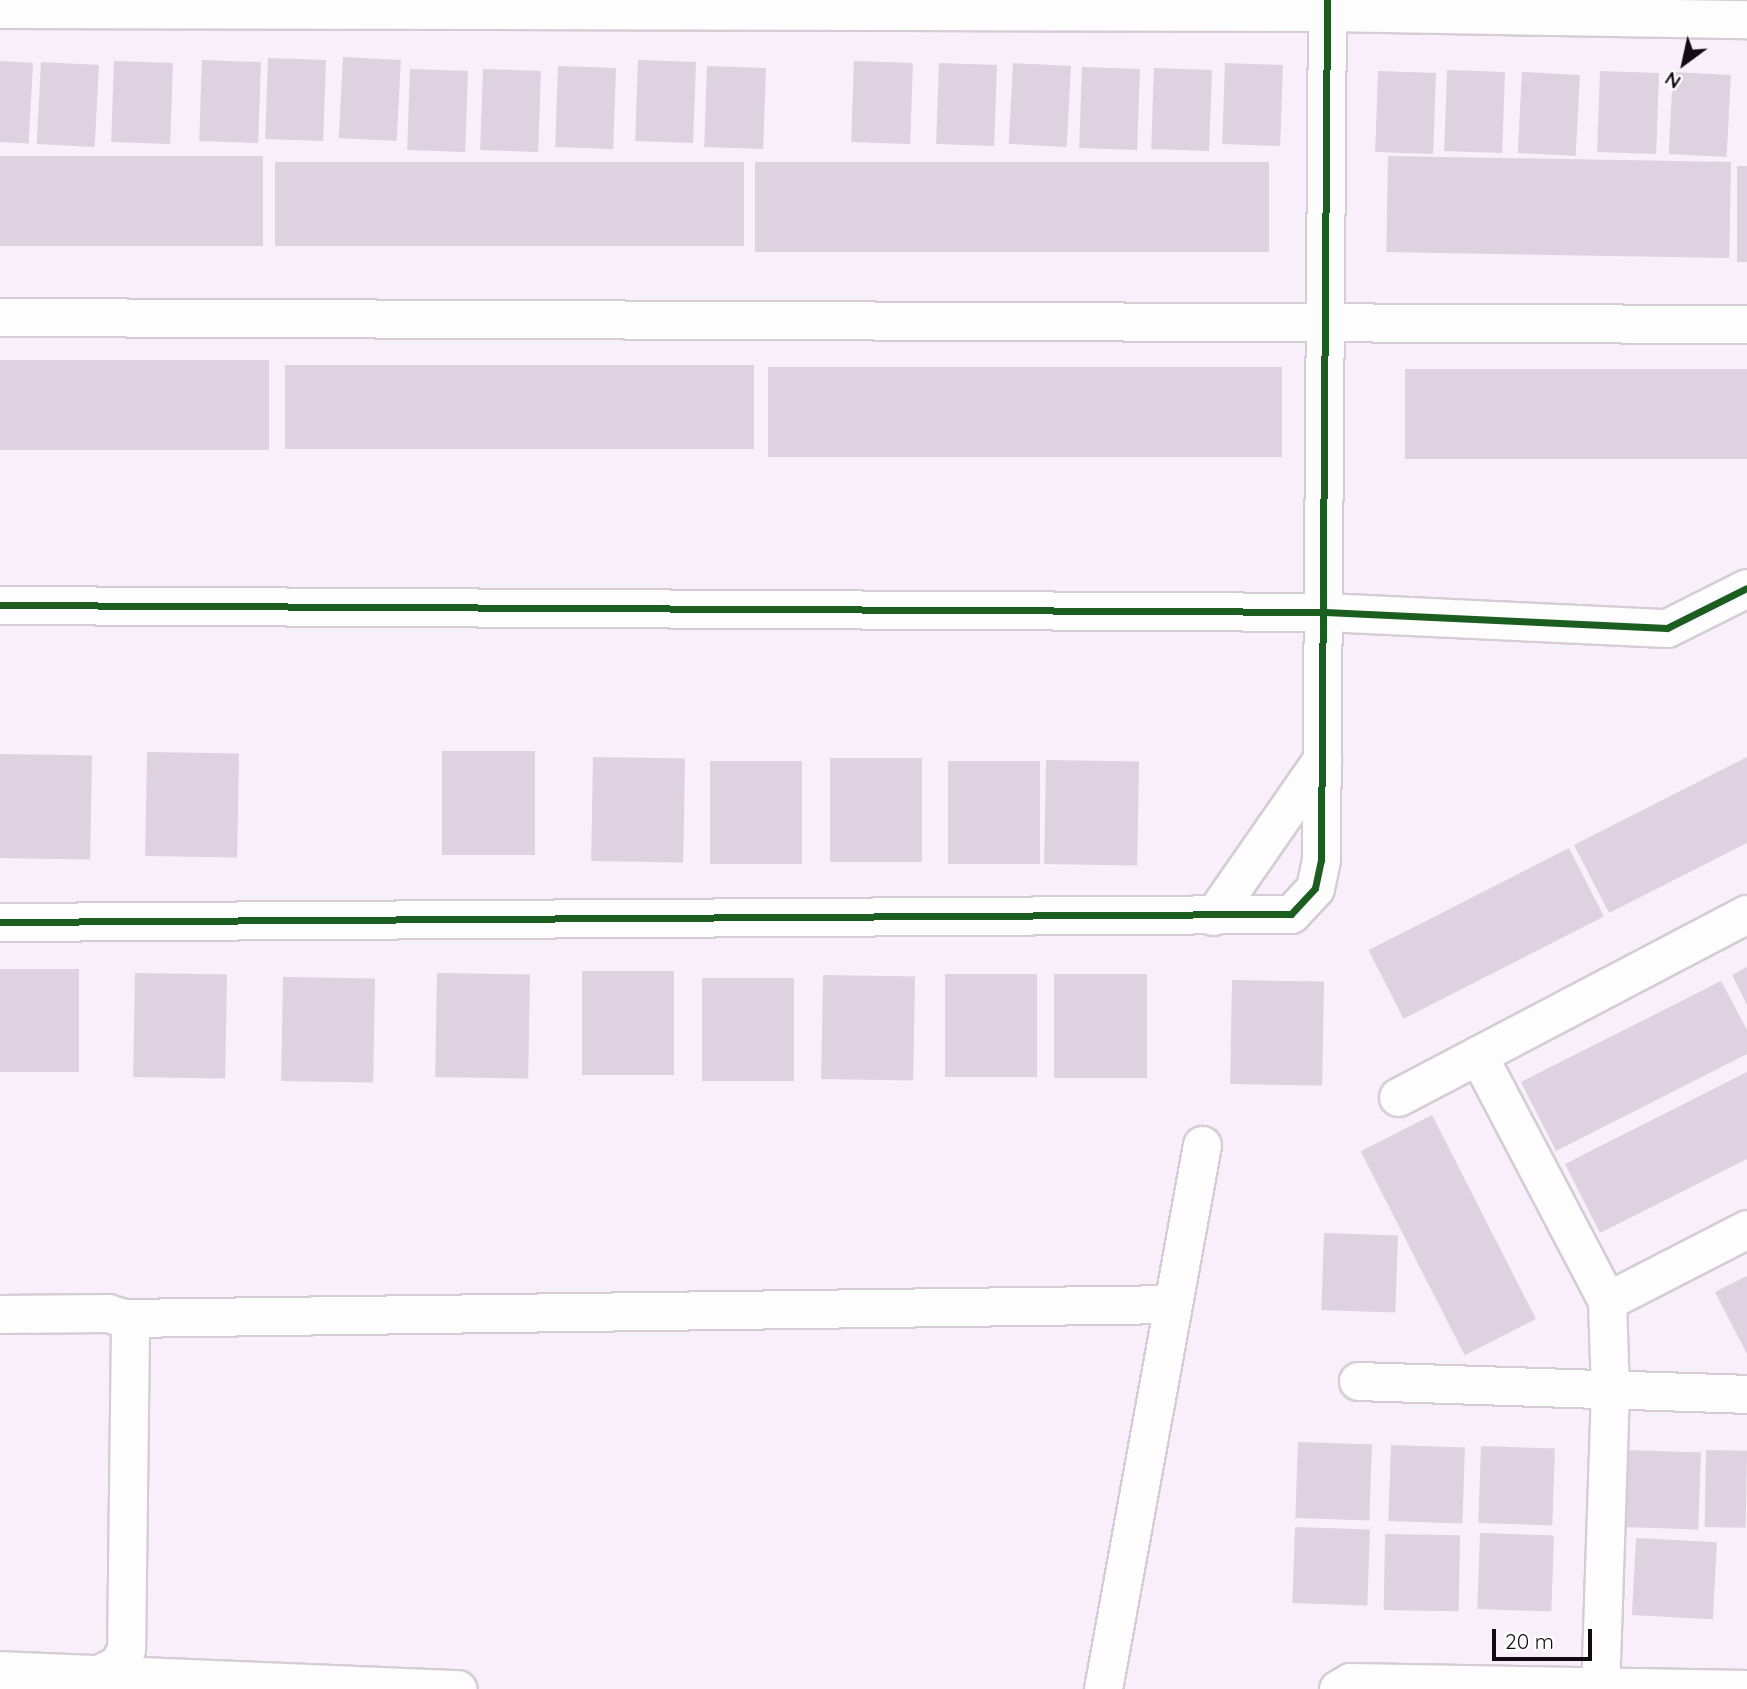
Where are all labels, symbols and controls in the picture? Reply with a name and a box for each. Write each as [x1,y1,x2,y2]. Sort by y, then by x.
north arrow [1649,28,1719,98]
text: N [1660,67,1685,94]
scale bar [1495,1616,1595,1660]
text: 20 m [1505,1628,1554,1654]

